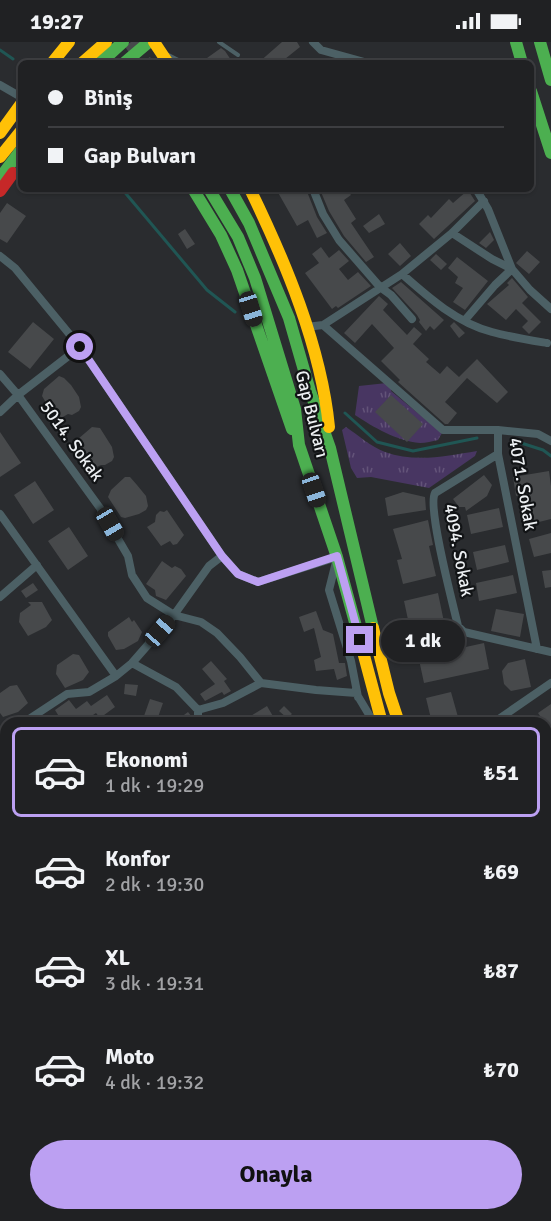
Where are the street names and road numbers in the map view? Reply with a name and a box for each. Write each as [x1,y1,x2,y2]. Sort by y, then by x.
street label: Gap Bulvarı [291,368,333,460]
street label: 5014. Sokak [35,396,109,486]
street label: 4071. Sokak [504,436,542,532]
street label: 4094. Sokak [439,502,479,598]

